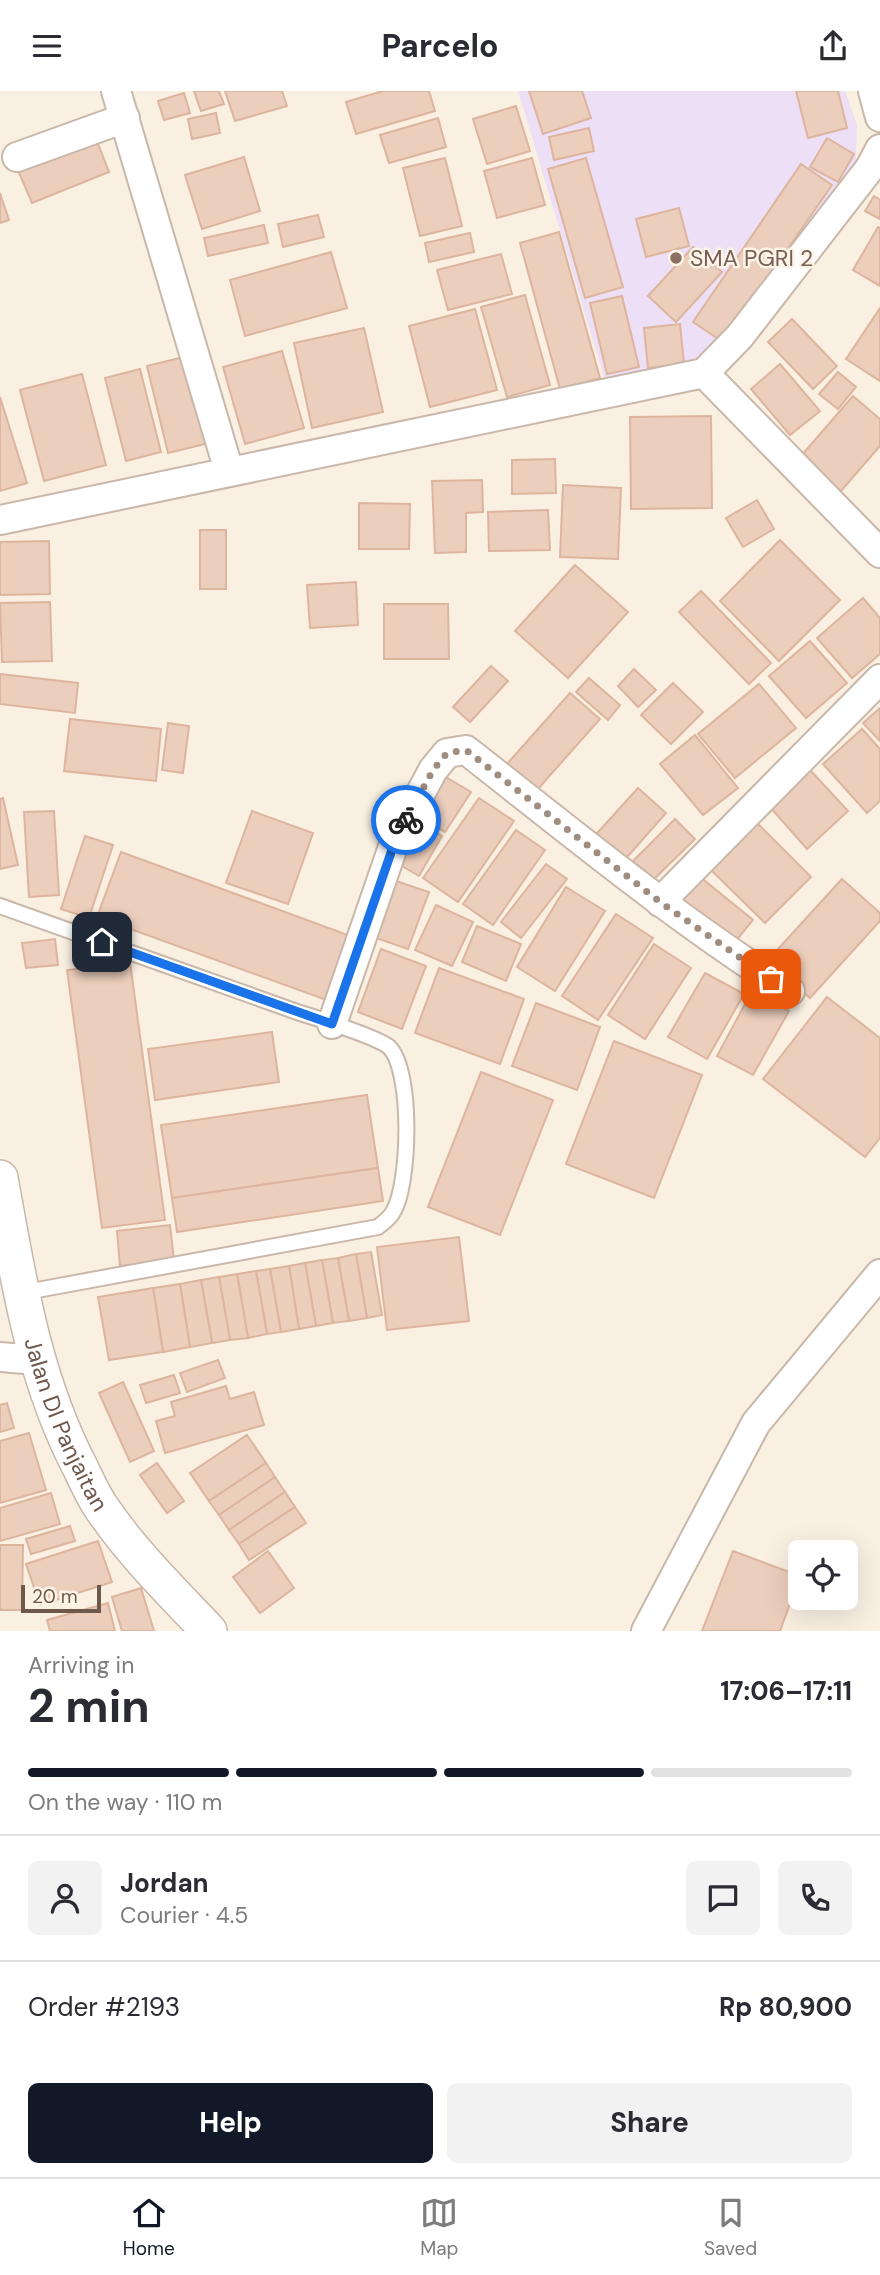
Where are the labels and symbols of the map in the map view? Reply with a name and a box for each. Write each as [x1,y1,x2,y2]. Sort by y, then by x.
place label: SMA PGRI 2 [690,243,813,273]
marker: SMA PGRI 2 [668,250,684,266]
courier [371,785,441,855]
pin [72,912,132,972]
pin [741,949,801,1009]
street label: Jalan DI Panjaitan [18,1334,115,1517]
scale bar [21,1582,102,1614]

